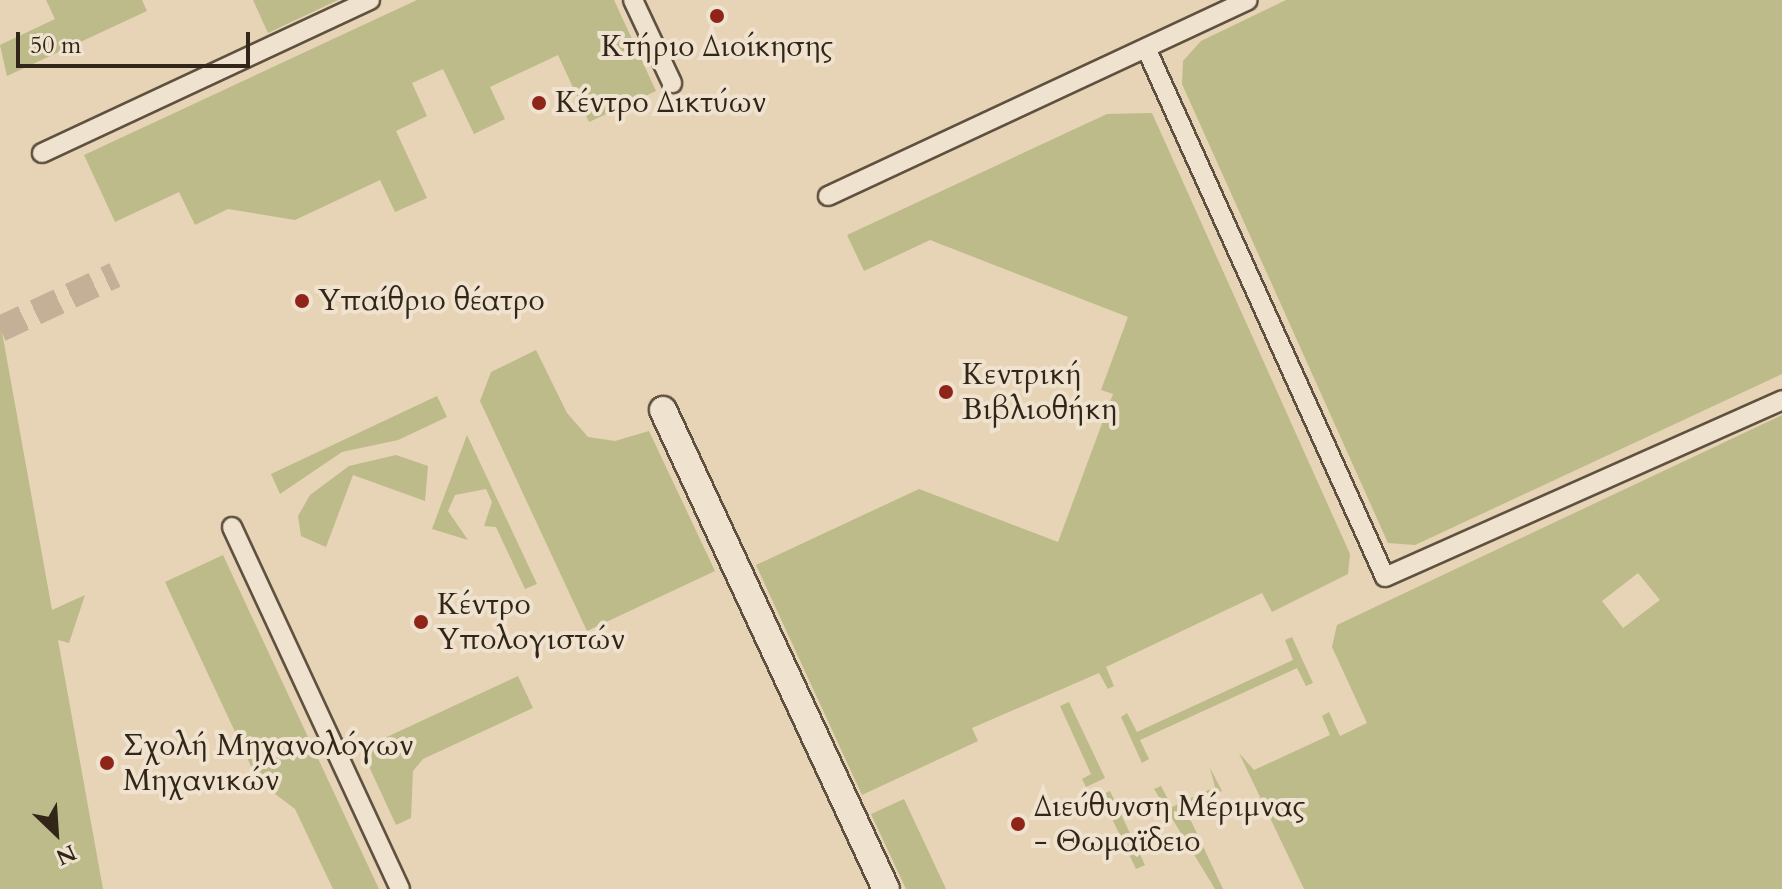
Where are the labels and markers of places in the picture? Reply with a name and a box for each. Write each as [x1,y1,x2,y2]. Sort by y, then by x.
marker: Κτήριο Διοίκησης [708,7,726,25]
place label: Κτήριο Διοίκησης [601,29,833,65]
place label: Κέντρο Δικτύων [555,85,766,121]
marker: Κέντρο Δικτύων [530,94,548,112]
place label: Υπαίθριο θέατρο [318,283,545,319]
marker: Υπαίθριο θέατρο [293,292,311,310]
place label: Κεντρική Βιβλιοθήκη [962,357,1117,428]
marker: Κεντρική Βιβλιοθήκη [937,383,955,401]
place label: Κέντρο Υπολογιστών [437,587,625,658]
marker: Κέντρο Υπολογιστών [412,613,430,631]
place label: Σχολή Μηχανολόγων Μηχανικών [123,728,414,798]
marker: Σχολή Μηχανολόγων Μηχανικών [98,754,116,772]
place label: Διεύθυνση Μέριμνας - Θωμαϊδειο [1034,789,1305,860]
marker: Διεύθυνση Μέριμνας - Θωμαϊδειο [1009,815,1027,833]

